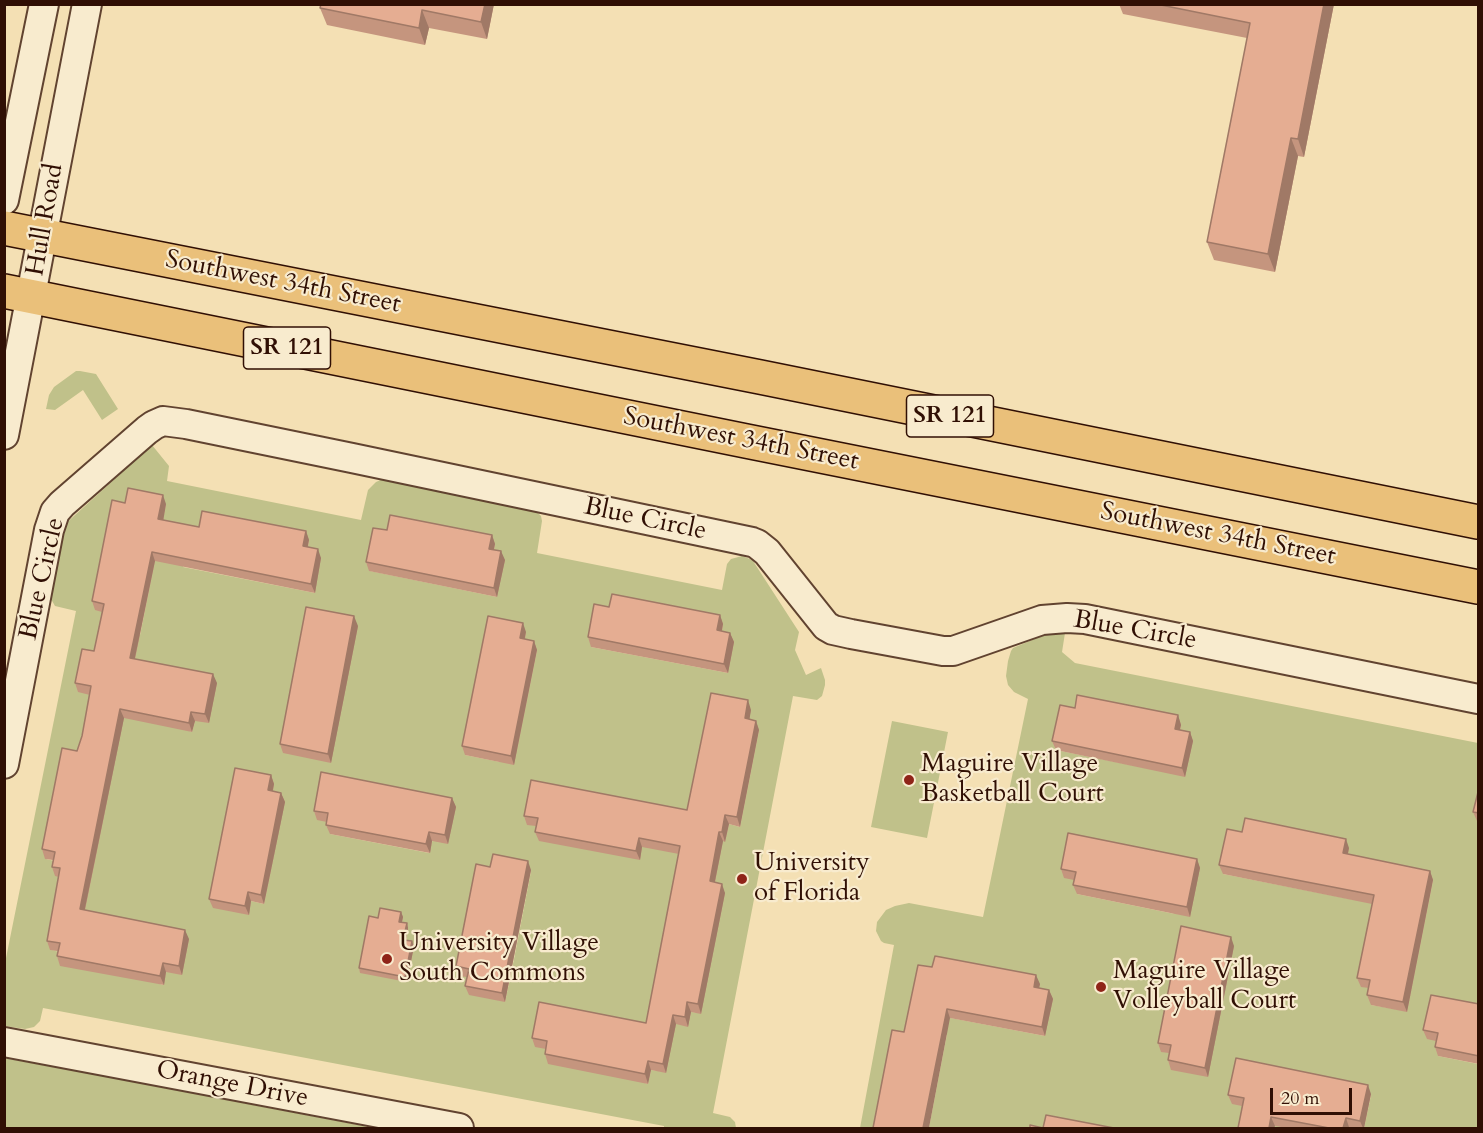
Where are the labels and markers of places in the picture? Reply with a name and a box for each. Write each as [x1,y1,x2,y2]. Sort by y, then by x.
place label: Maguire Village Basketball Court [921,749,1104,810]
marker: Maguire Village Basketball Court [902,773,916,787]
place label: University of Florida [754,848,870,910]
marker: University of Florida [735,872,749,886]
place label: University Village South Commons [399,928,599,990]
marker: University Village South Commons [380,952,394,966]
place label: Maguire Village Volleyball Court [1113,956,1296,1018]
marker: Maguire Village Volleyball Court [1094,980,1108,994]

